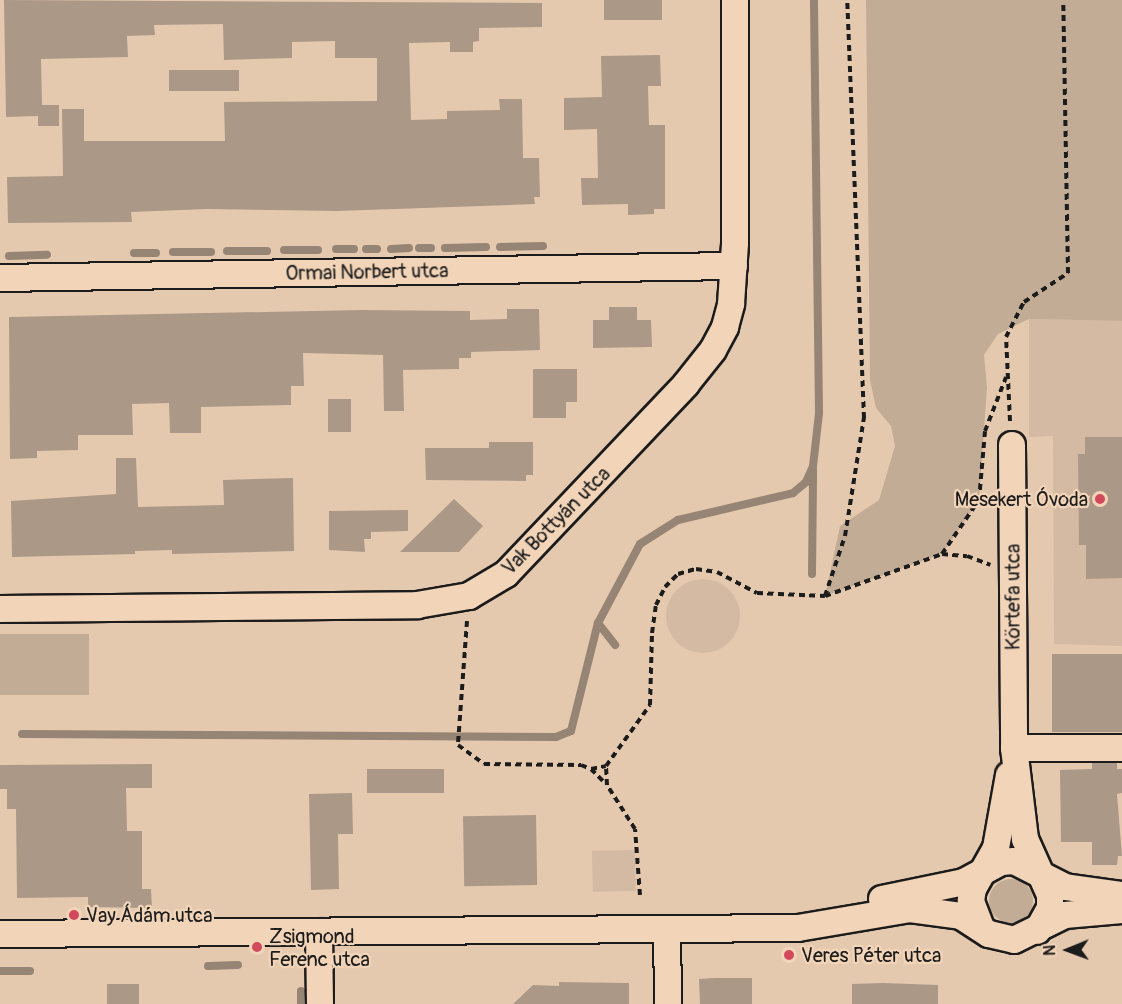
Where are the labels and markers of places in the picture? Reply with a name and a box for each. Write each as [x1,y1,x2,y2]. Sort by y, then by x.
place label: Mesekert Óvoda [955,487,1088,511]
marker: Mesekert Óvoda [1093,492,1107,506]
place label: Vay Ádám utca [86,903,212,927]
marker: Vay Ádám utca [67,908,81,922]
place label: Zsigmond Ferenc utca [269,924,370,971]
marker: Zsigmond Ferenc utca [250,940,264,954]
place label: Veres Péter utca [801,943,941,967]
marker: Veres Péter utca [782,948,796,962]

